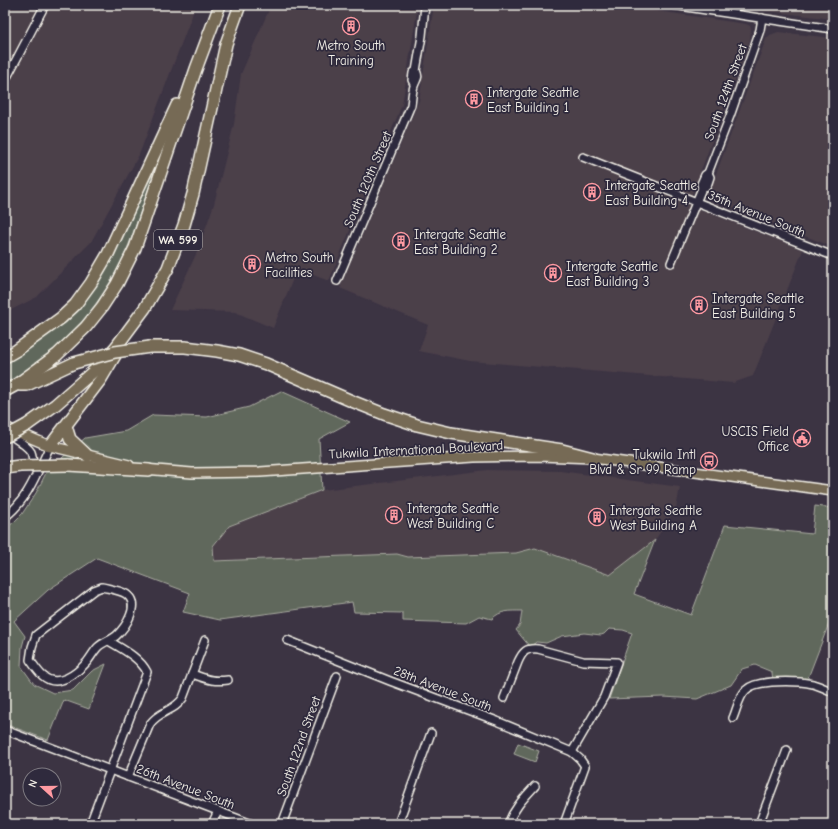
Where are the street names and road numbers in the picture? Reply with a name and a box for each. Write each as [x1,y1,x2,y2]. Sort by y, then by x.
street label: South 124th Street [701,41,750,142]
street label: South 120th Street [340,128,395,230]
street label: 35th Avenue South [706,187,808,240]
road number: WA 599 [154,230,202,250]
street label: Tukwila International Boulevard [328,437,504,462]
street label: 28th Avenue South [392,663,494,714]
street label: South 122nd Street [273,693,324,798]
street label: 26th Avenue South [134,761,237,812]

